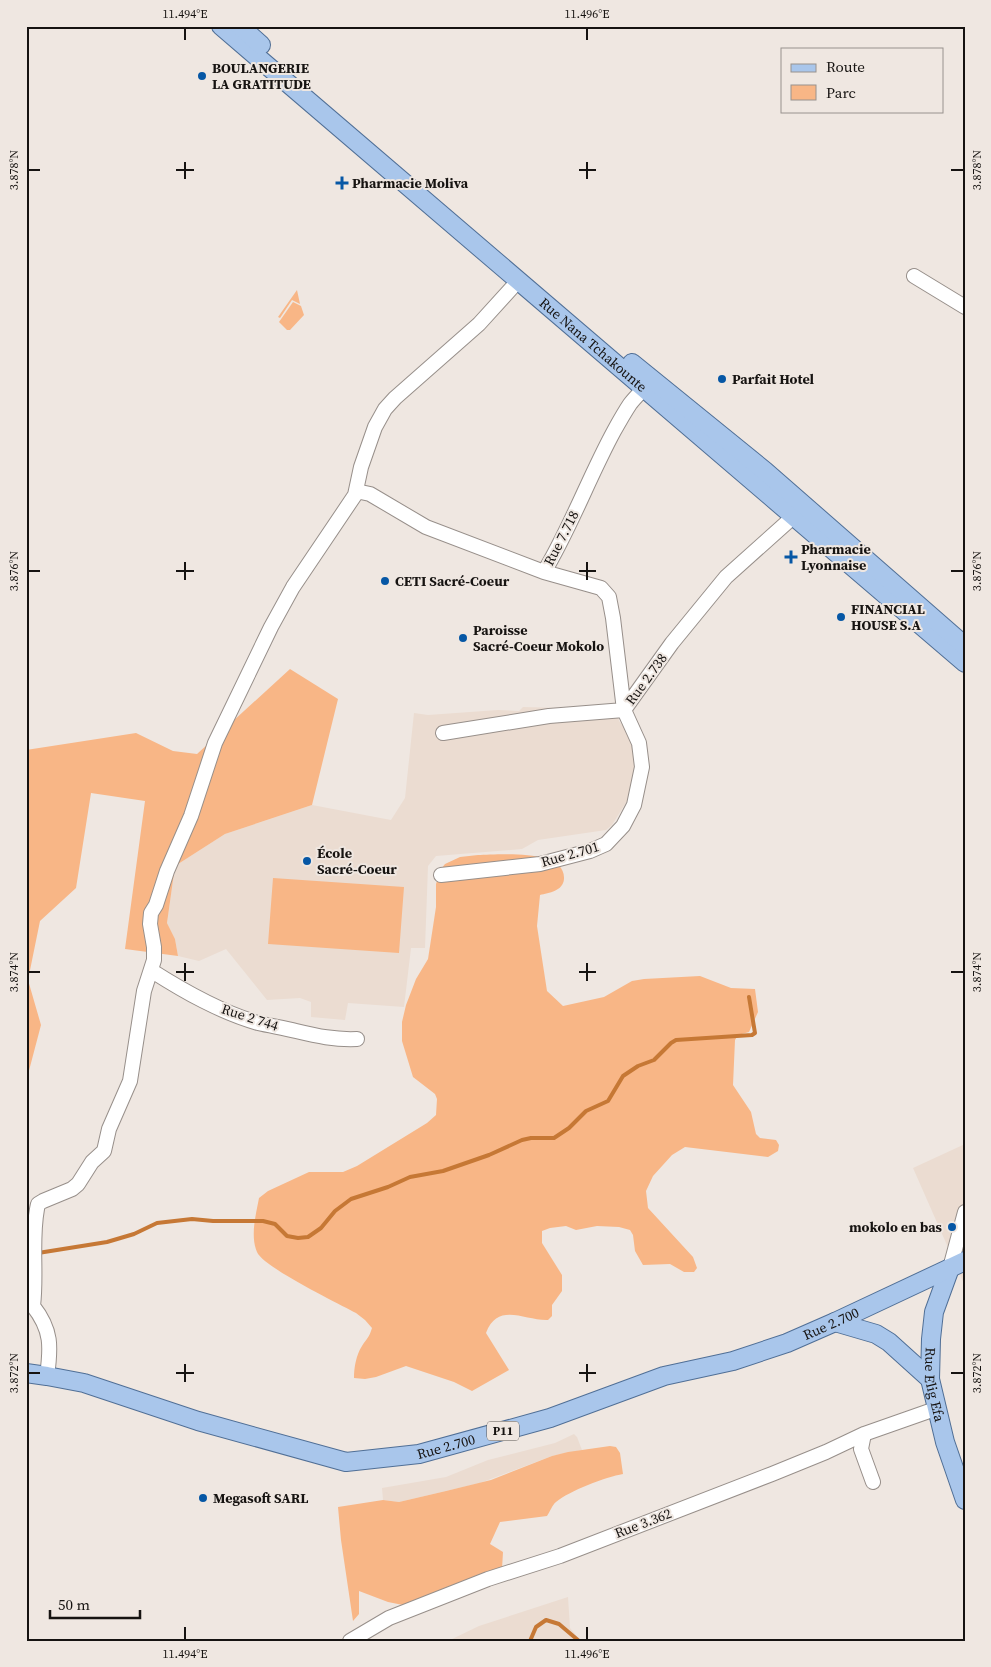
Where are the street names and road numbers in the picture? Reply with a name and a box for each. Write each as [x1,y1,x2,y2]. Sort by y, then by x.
street label: Rue Nana Tchakounte [535,293,651,397]
street label: Rue 7.718 [539,507,583,569]
street label: Rue 2.738 [620,649,672,709]
street label: Rue 2.701 [539,836,601,872]
street label: Rue 2 744 [219,998,281,1036]
street label: Rue 2.700 [800,1302,862,1345]
street label: Rue Elig Efa [920,1347,950,1425]
road number: P11 [487,1422,519,1440]
street label: Rue 2.700 [415,1429,477,1464]
street label: Rue 3.362 [612,1503,674,1543]

